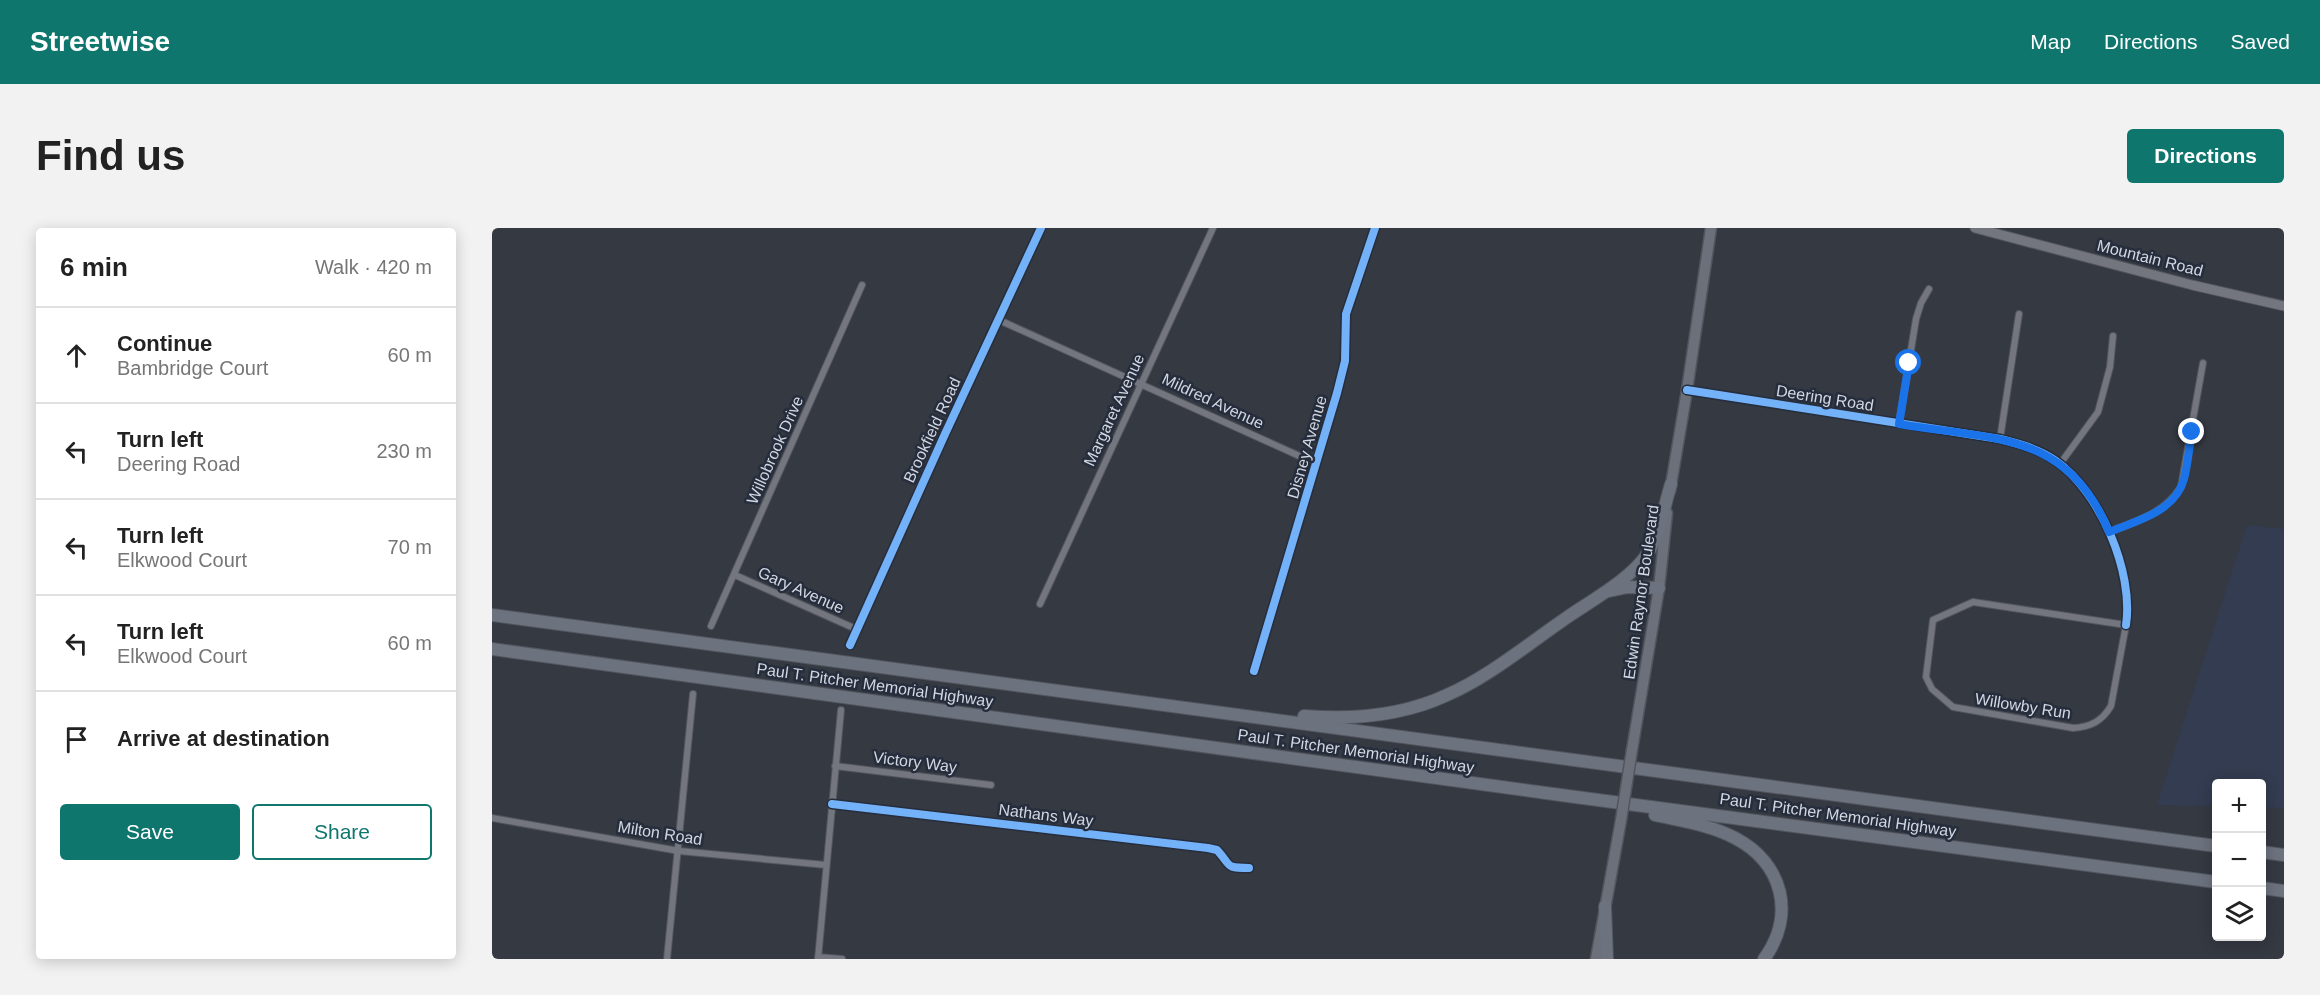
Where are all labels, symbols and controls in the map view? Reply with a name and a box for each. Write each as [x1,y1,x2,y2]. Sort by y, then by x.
text: Streetwise [30,26,170,57]
text: Map [2030,30,2071,53]
text: Directions [2104,30,2197,53]
text: Saved [2230,30,2290,53]
button: Directions [2127,129,2284,183]
text: Find us [36,132,185,179]
street label: Mountain Road [2095,237,2205,279]
text: 6 min [60,252,128,282]
text: Walk · 420 m [315,256,432,278]
text: Continue [117,331,212,356]
icon: ahead [60,339,93,372]
text: 60 m [388,344,432,366]
route start [1895,349,1921,375]
street label: Margaret Avenue [1081,351,1147,469]
text: Bambridge Court [117,357,268,379]
street label: Mildred Avenue [1160,370,1267,432]
street label: Brookfield Road [900,375,964,485]
street label: Deering Road [1775,382,1875,414]
street label: Willobrook Drive [744,393,806,507]
street label: Disney Avenue [1284,393,1330,501]
route end [2178,418,2204,444]
text: Turn left [117,427,203,452]
icon: left [60,435,93,468]
text: 230 m [376,440,432,462]
text: Deering Road [117,453,240,475]
street label: Edwin Raynor Boulevard [1620,504,1662,680]
text: Turn left [117,523,203,548]
icon: left [60,531,93,564]
text: 70 m [388,536,432,558]
text: Elkwood Court [117,549,247,571]
street label: Gary Avenue [755,563,847,617]
text: Turn left [117,619,203,644]
icon: left [60,627,93,660]
text: 60 m [388,632,432,654]
text: Elkwood Court [117,645,247,667]
street label: Paul T. Pitcher Memorial Highway [756,660,994,710]
street label: Willowby Run [1974,690,2072,722]
icon: arrive [60,723,93,756]
text: Arrive at destination [117,726,330,751]
street label: Paul T. Pitcher Memorial Highway [1237,726,1475,776]
street label: Victory Way [872,748,958,776]
map controls [2212,779,2266,941]
button: + [2212,779,2266,833]
street label: Paul T. Pitcher Memorial Highway [1719,790,1957,840]
street label: Nathans Way [998,801,1094,829]
button: Save [60,804,240,860]
button: Share [252,804,432,860]
street label: Milton Road [617,818,703,848]
button: − [2212,833,2266,887]
button: layers [2212,887,2266,941]

